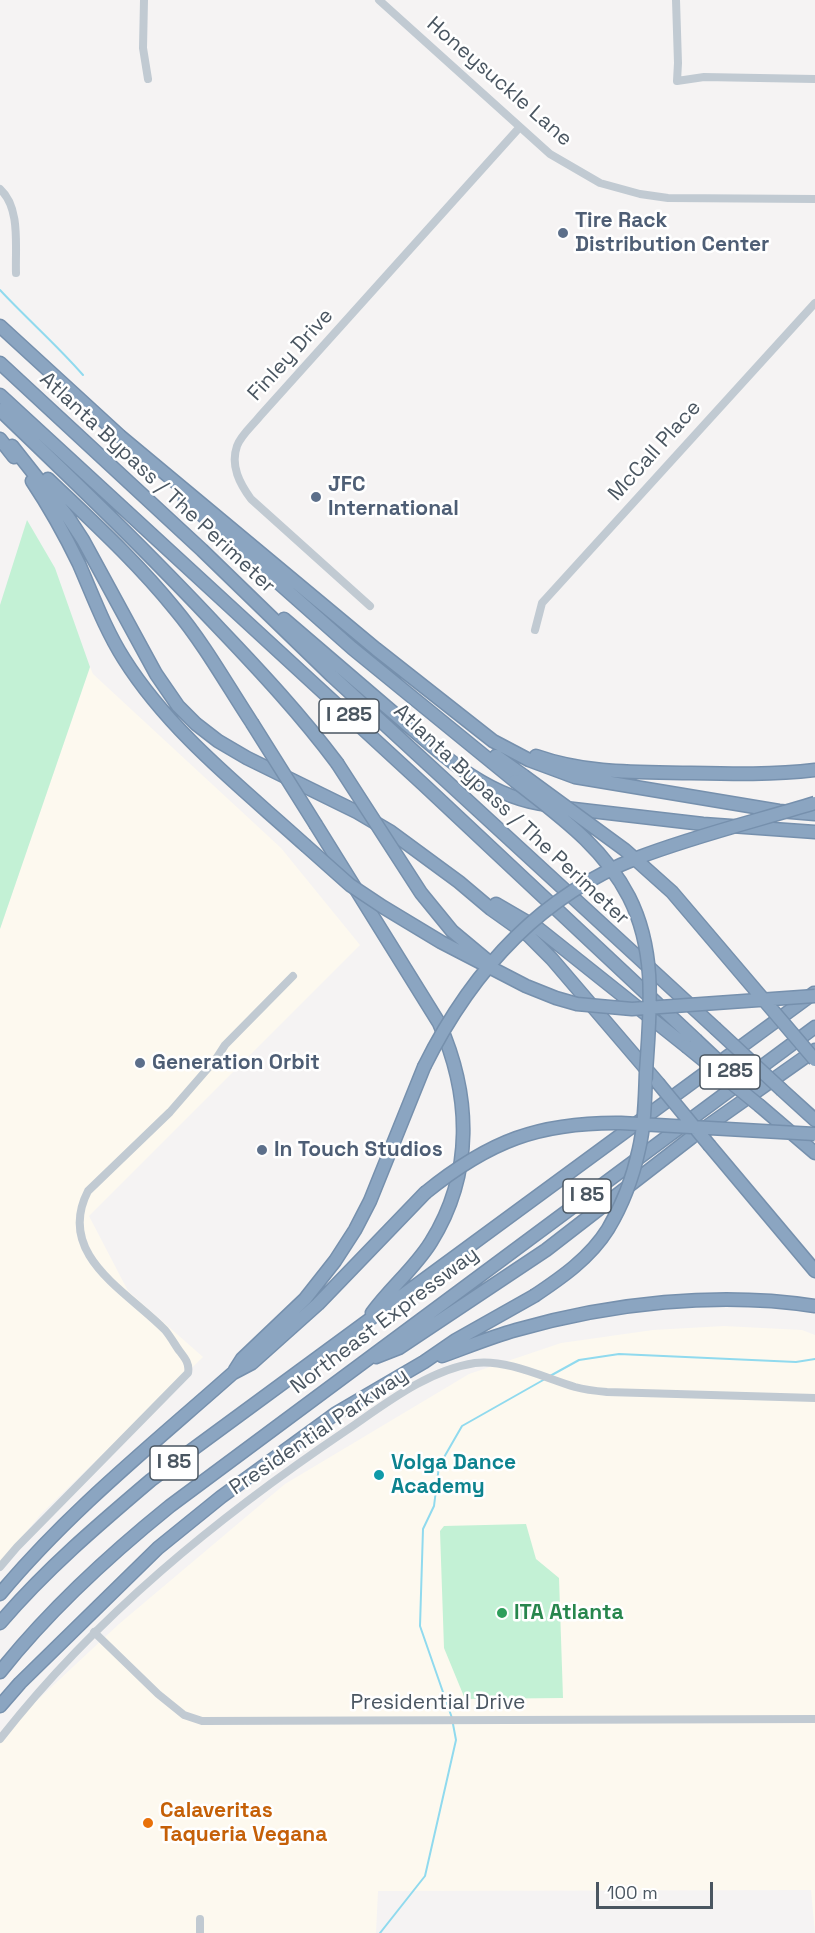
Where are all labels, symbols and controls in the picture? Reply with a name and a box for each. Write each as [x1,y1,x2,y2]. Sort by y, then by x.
street label: Honeysuckle Lane [421,12,577,152]
place label: Tire Rack Distribution Center [575,208,769,258]
marker: Tire Rack Distribution Center [556,226,570,240]
street label: Finley Drive [243,304,339,406]
street label: Atlanta Bypass / The Perimeter [34,367,280,599]
street label: McCall Place [603,396,707,506]
place label: JFC International [328,472,459,522]
marker: JFC International [309,490,323,504]
road number: I 285 [319,699,379,733]
street label: Atlanta Bypass / The Perimeter [388,699,634,931]
place label: Generation Orbit [152,1050,320,1076]
road number: I 285 [700,1055,760,1089]
marker: Generation Orbit [133,1056,147,1070]
place label: In Touch Studios [274,1137,443,1163]
marker: In Touch Studios [255,1143,269,1157]
road number: I 85 [563,1179,611,1213]
street label: Northeast Expressway [286,1242,484,1400]
street label: Presidential Parkway [225,1363,413,1501]
road number: I 85 [150,1446,198,1480]
place label: Volga Dance Academy [391,1450,516,1500]
marker: Volga Dance Academy [372,1468,386,1482]
place label: ITA Atlanta [514,1600,624,1626]
marker: ITA Atlanta [495,1606,509,1620]
street label: Presidential Drive [350,1690,526,1716]
place label: Calaveritas Taqueria Vegana [160,1798,327,1848]
marker: Calaveritas Taqueria Vegana [141,1816,155,1830]
scale bar [599,1870,716,1908]
text: 100 m [607,1881,658,1904]

